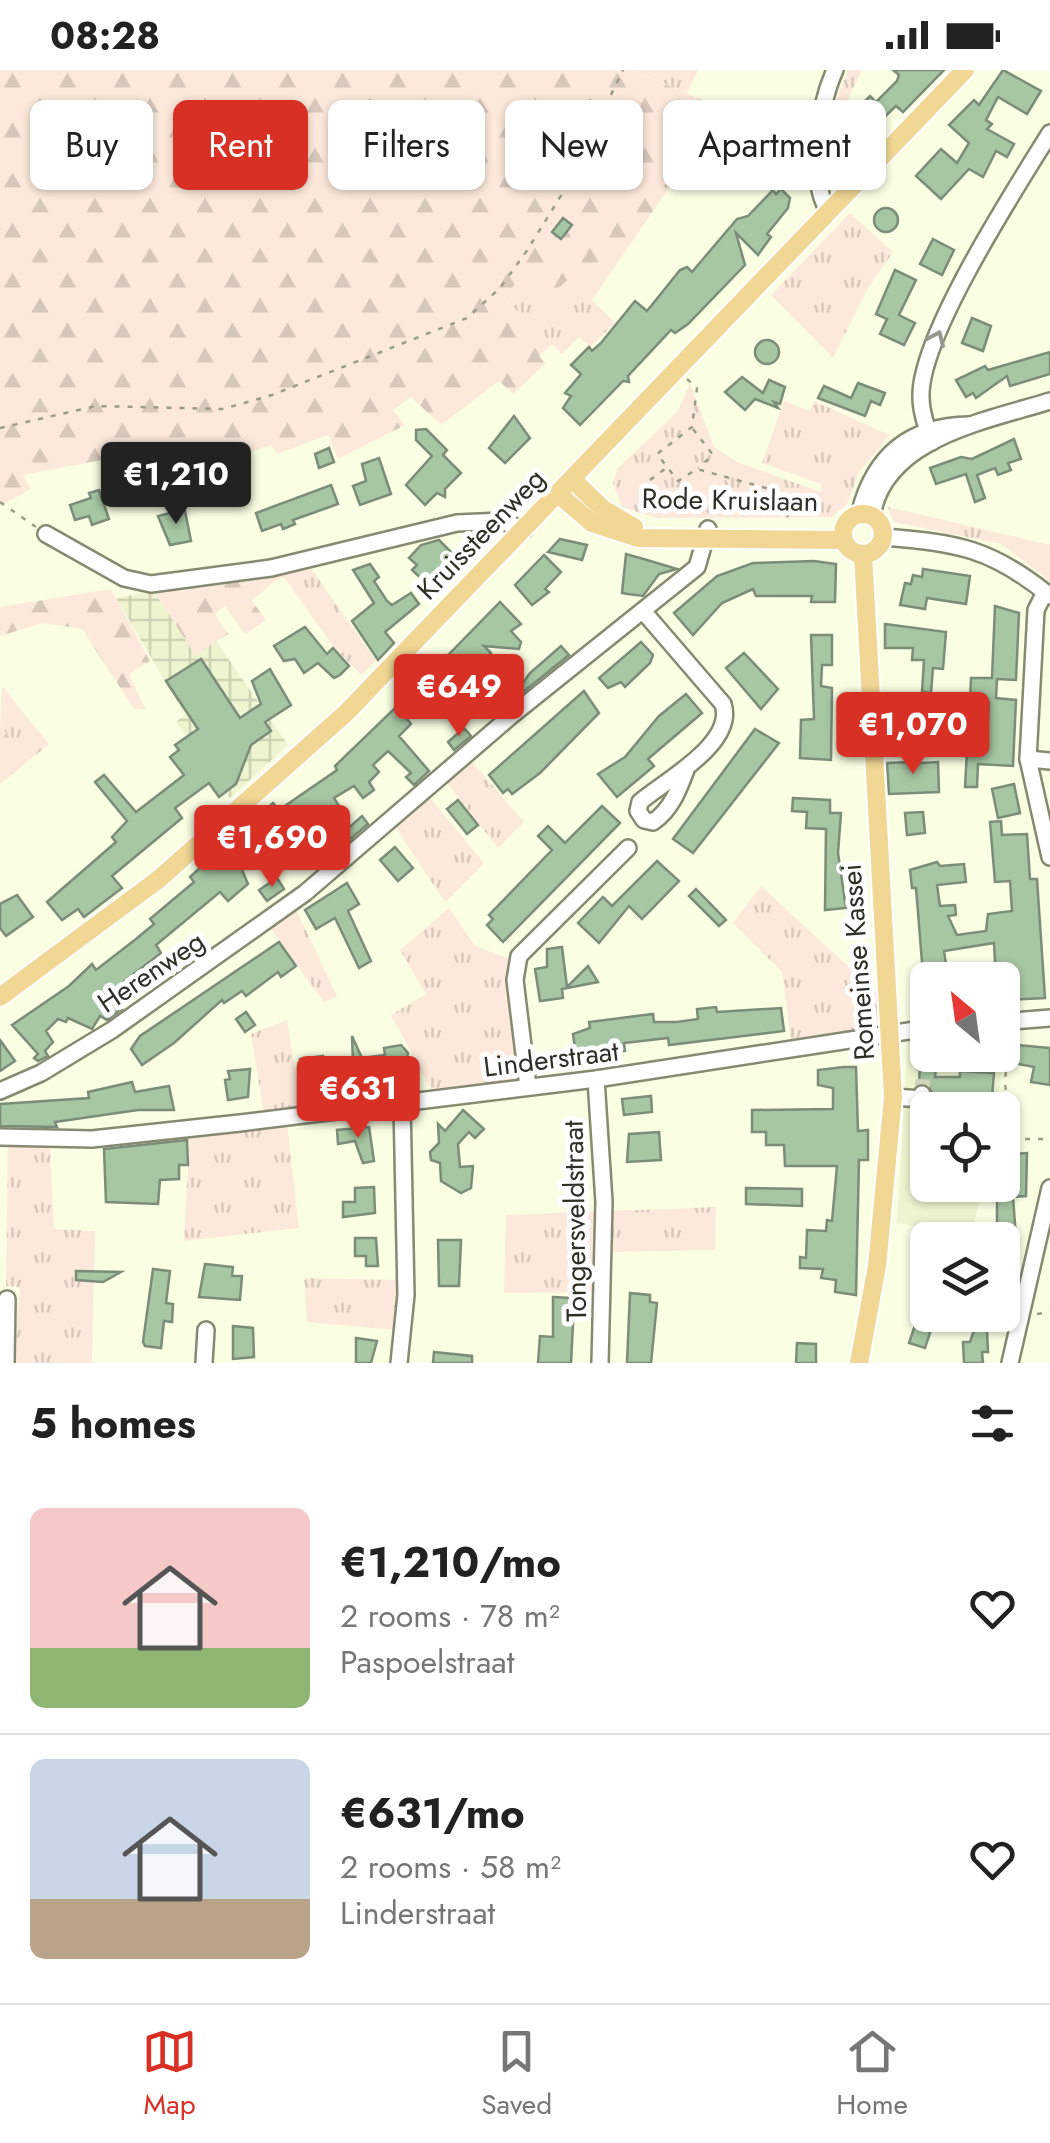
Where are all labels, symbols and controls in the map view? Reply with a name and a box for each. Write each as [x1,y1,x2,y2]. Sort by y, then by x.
text: 08:28 [50,8,160,63]
chip: Buy [30,100,153,190]
chip: Rent [173,100,308,190]
chip: Filters [328,100,485,190]
chip: New [505,100,643,190]
chip: Apartment [663,100,886,190]
one-way arrow [925,331,945,349]
pin: €1,210 [95,442,257,527]
text: €1,210 [123,451,229,497]
street label: Kruissteenweg [408,459,554,609]
street label: Rode Kruislaan [641,478,819,522]
pin: €649 [400,654,518,739]
text: €649 [416,663,502,709]
pin: €1,070 [832,692,994,777]
text: €1,070 [858,701,968,747]
pin: €1,690 [191,805,353,890]
text: €1,690 [216,814,328,860]
street label: Romeinse Kassei [831,862,885,1062]
street label: Herenweg [89,921,213,1023]
north arrow [910,962,1020,1072]
map controls [910,962,1020,1332]
street label: Linderstraat [481,1030,621,1088]
pin: €631 [299,1056,417,1141]
text: €631 [319,1065,397,1111]
button: locate [910,1092,1020,1202]
street label: Tongersveldstraat [553,1120,597,1322]
button: layers [910,1222,1020,1332]
text: 5 homes [30,1393,196,1454]
icon: filters [965,1396,1020,1451]
text: €1,210/mo [340,1532,561,1593]
icon: home [110,1548,230,1668]
icon: heart [965,1581,1020,1636]
text: 2 rooms · 78 m² [340,1593,560,1639]
text: Paspoelstraat [340,1639,514,1685]
text: €631/mo [340,1783,525,1844]
icon: home [110,1799,230,1919]
icon: heart [965,1832,1020,1887]
text: 2 rooms · 58 m² [340,1844,561,1890]
text: Linderstraat [340,1890,495,1936]
tab: Map [142,2024,197,2125]
tab: Saved [481,2024,552,2125]
tab: Home [836,2024,908,2125]

